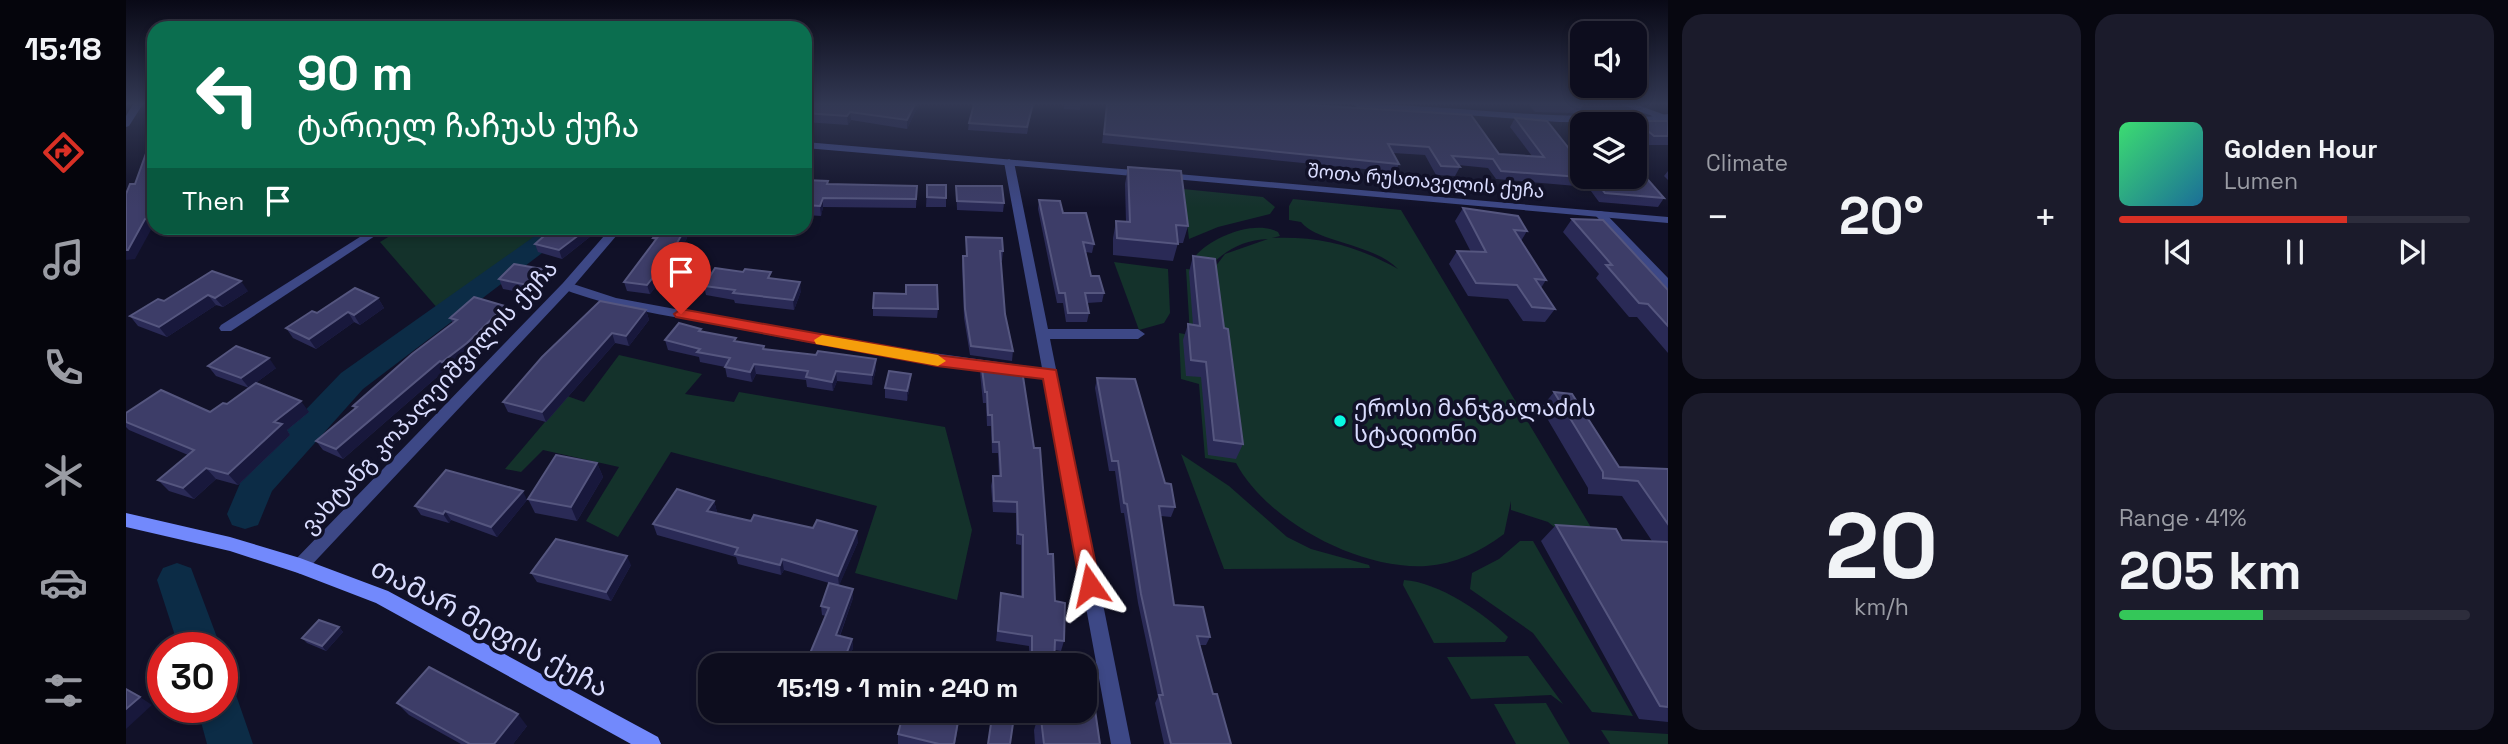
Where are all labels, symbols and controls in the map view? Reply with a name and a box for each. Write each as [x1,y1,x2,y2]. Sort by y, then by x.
map controls [1570,21,1647,189]
button: sound [1570,21,1647,98]
text: 15:18 [25,29,101,69]
text: 90 m [297,42,413,104]
icon: left [182,49,273,140]
text: ტარიელ ჩაჩუას ქუჩა [297,106,639,146]
button: layers [1570,112,1647,189]
icon: directions [39,128,88,177]
text: Golden Hour [2224,132,2378,166]
text: Climate [1706,148,1788,178]
street label: შოთა რუსთაველის ქუჩა [1306,158,1546,204]
text: Lumen [2224,166,2298,196]
icon: arrive [259,182,297,220]
text: 20° [1839,183,1924,249]
text: Then [182,184,245,218]
text: − [1706,193,1730,241]
text: + [2033,193,2057,241]
icon: previous [2159,233,2197,271]
icon: pause [2276,233,2314,271]
icon: next [2393,233,2431,271]
icon: music [39,235,88,284]
pin [651,242,711,314]
icon: arrive [662,253,700,291]
street label: ვახტანგ კოპალეიშვილის ქუჩა [294,254,564,540]
icon: phone [39,343,88,392]
place label: ეროსი მანჯგალაძის სტადიონი [1354,393,1596,449]
marker: ეროსი მანჯგალაძის სტადიონი [1332,413,1348,429]
icon: climate [39,451,88,500]
text: 20 [1825,488,1938,605]
text: Range · 41% [2119,503,2247,533]
text: 205 km [2119,538,2302,604]
position arrow [1053,548,1127,622]
street label: თამარ მეფის ქუჩა [365,549,615,705]
icon: car [39,558,88,607]
text: km/h [1854,592,1909,622]
speed limit sign: 30 [147,632,238,723]
icon: filters [39,666,88,715]
text: 15:19 · 1 min · 240 m [777,671,1018,705]

